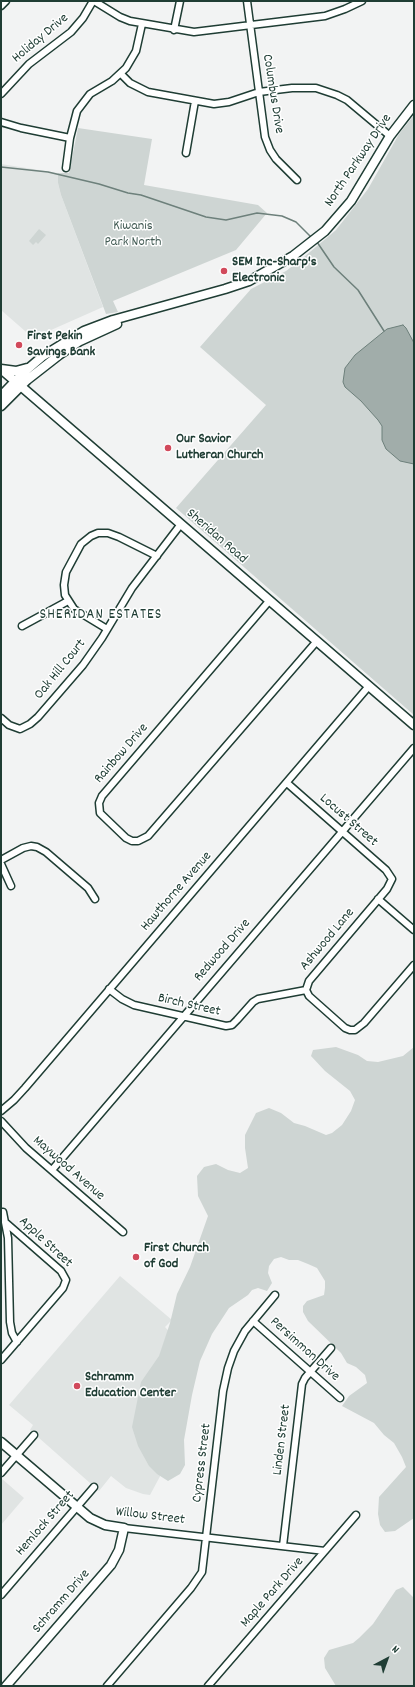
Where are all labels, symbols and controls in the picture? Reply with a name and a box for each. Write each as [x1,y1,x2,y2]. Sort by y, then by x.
street label: Holiday Drive [9,11,73,67]
street label: Columbus Drive [257,53,287,135]
street label: North Parkway Drive [322,111,396,211]
park label: Kiwanis Park North [105,219,161,252]
place label: SEM Inc-Sharp's Electronic [232,255,317,288]
marker: SEM Inc-Sharp's Electronic [219,266,229,276]
place label: First Pekin Savings Bank [27,329,95,362]
marker: First Pekin Savings Bank [14,340,24,350]
place label: Our Savior Lutheran Church [176,432,264,464]
marker: Our Savior Lutheran Church [163,443,173,453]
street label: Sheridan Road [182,506,250,568]
district label: SHERIDAN ESTATES [40,607,162,625]
street label: Oak Hill Court [32,636,90,704]
street label: Rainbow Drive [91,721,153,787]
street label: Locust Street [315,791,381,851]
street label: Hawthorne Avenue [138,849,216,935]
street label: Ashwood Lane [297,905,359,975]
street label: Redwood Drive [191,916,255,986]
street label: Birch Street [156,991,222,1021]
street label: Maywood Avenue [29,1133,107,1205]
street label: Apple Street [15,1214,75,1272]
place label: First Church of God [144,1241,209,1274]
marker: First Church of God [131,1252,141,1262]
street label: Persimmon Drive [266,1314,342,1386]
place label: Schramm Education Center [85,1370,176,1402]
marker: Schramm Education Center [72,1381,82,1391]
street label: Linden Street [270,1404,296,1476]
street label: Cypress Street [190,1423,216,1503]
street label: Hemlock Street [13,1488,79,1560]
street label: Willow Street [114,1504,186,1530]
street label: Maple Park Drive [238,1554,308,1632]
street label: Schramm Drive [30,1567,94,1637]
north arrow [367,1639,407,1679]
text: N [388,1642,402,1658]

